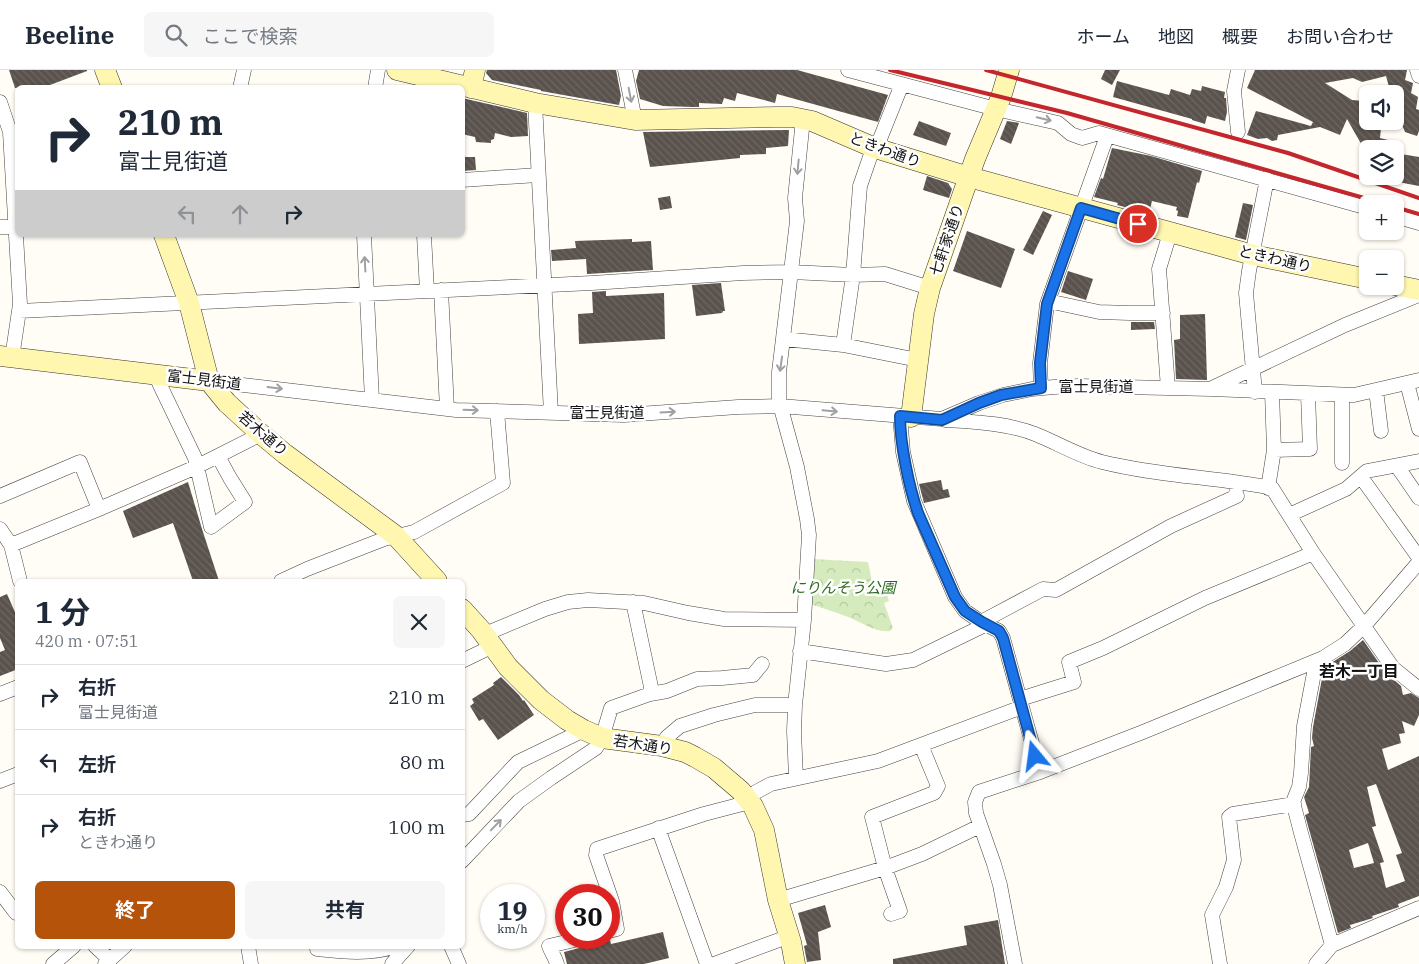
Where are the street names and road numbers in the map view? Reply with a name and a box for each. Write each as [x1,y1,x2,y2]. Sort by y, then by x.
street label: ときわ通り [847,128,924,171]
street label: 七軒家通り [925,201,968,278]
street label: ときわ通り [1236,241,1314,276]
street label: 富士見街道 [166,366,242,394]
street label: 富士見街道 [1058,377,1134,396]
street label: 富士見街道 [569,403,645,422]
street label: 若木通り [234,407,292,460]
street label: 若木通り [612,730,674,759]

